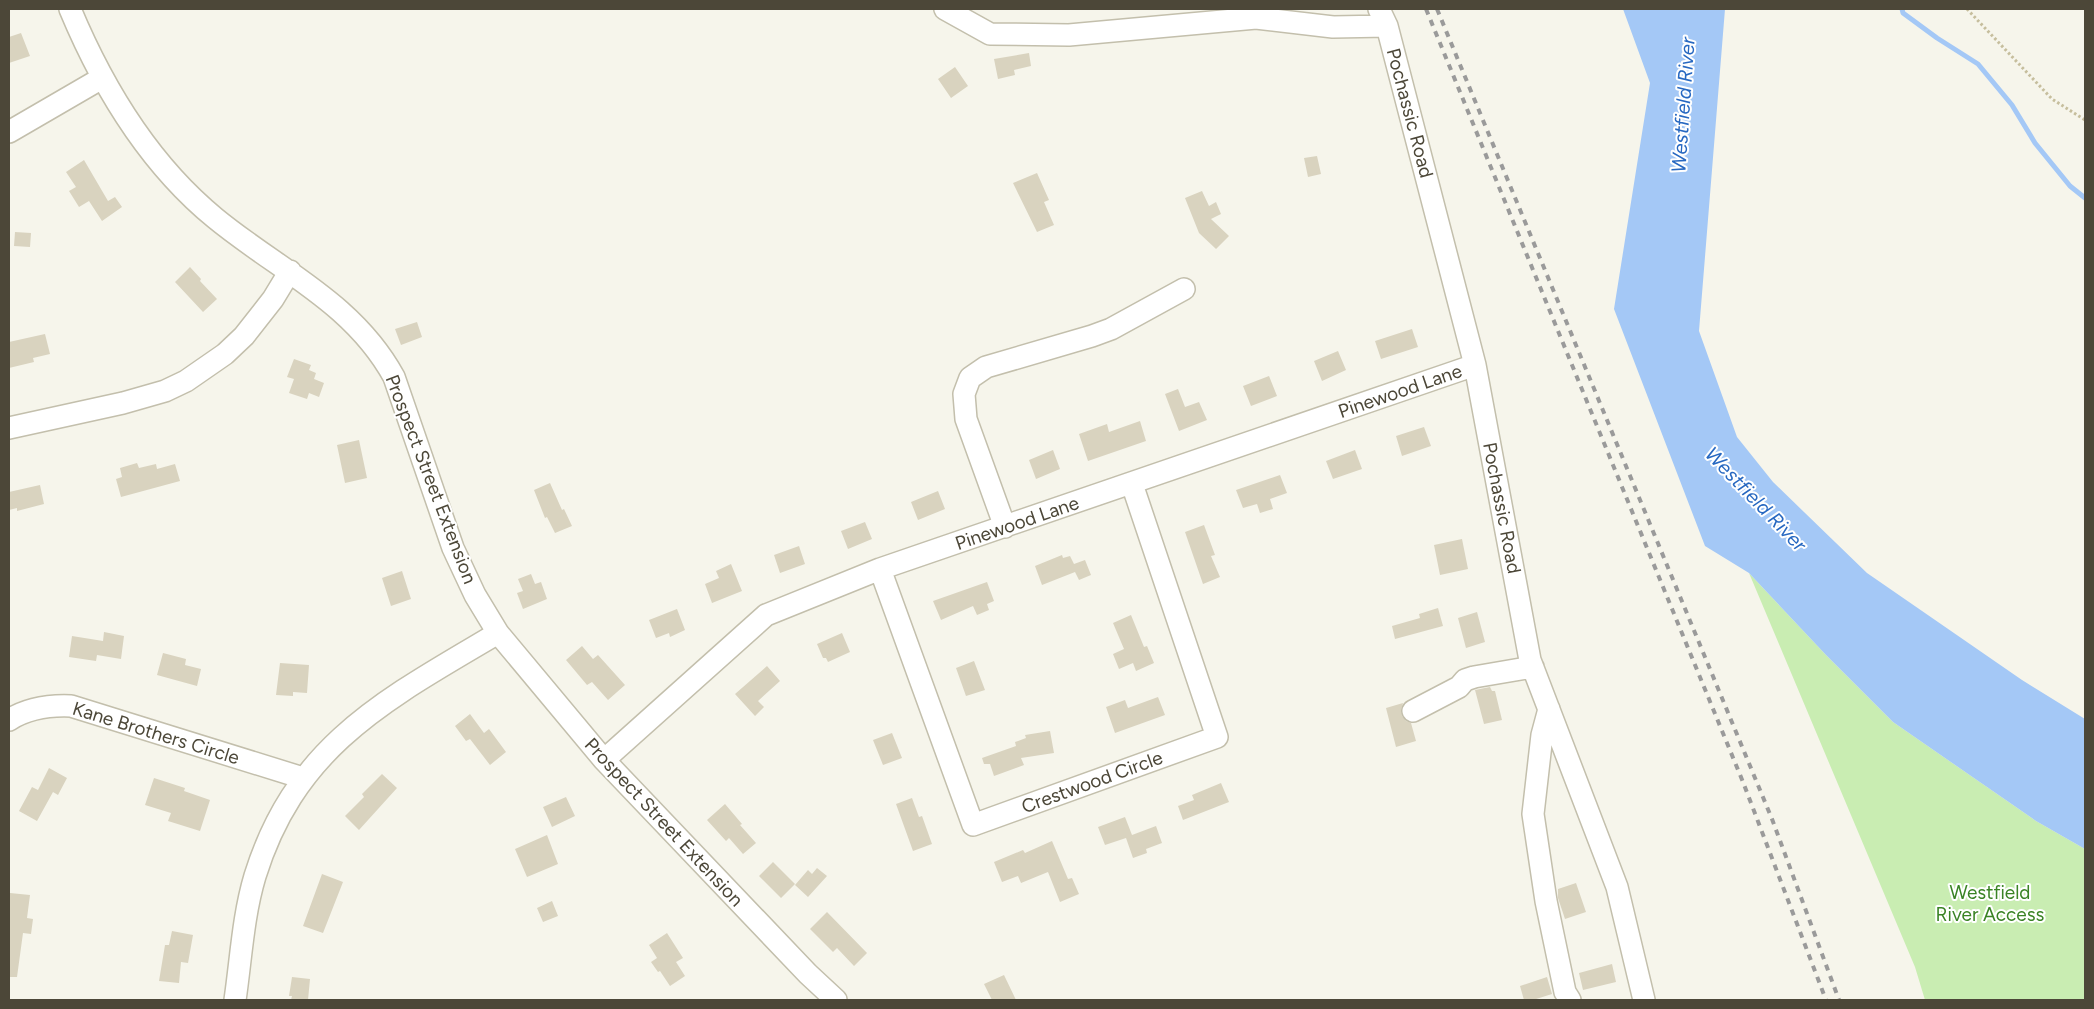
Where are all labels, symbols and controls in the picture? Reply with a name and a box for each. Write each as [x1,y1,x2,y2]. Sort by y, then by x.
water label: Westfield River [1666,35,1700,173]
street label: Pochassic Road [1382,46,1438,180]
street label: Pinewood Lane [1335,359,1465,423]
street label: Prospect Street Extension [380,371,482,587]
street label: Pochassic Road [1478,440,1526,576]
water label: Westfield River [1700,442,1813,557]
street label: Pinewood Lane [952,491,1082,555]
street label: Kane Brothers Circle [70,697,242,769]
street label: Prospect Street Extension [580,733,748,911]
street label: Crestwood Circle [1018,746,1166,818]
park label: Westfield River Access [1936,881,2045,926]

